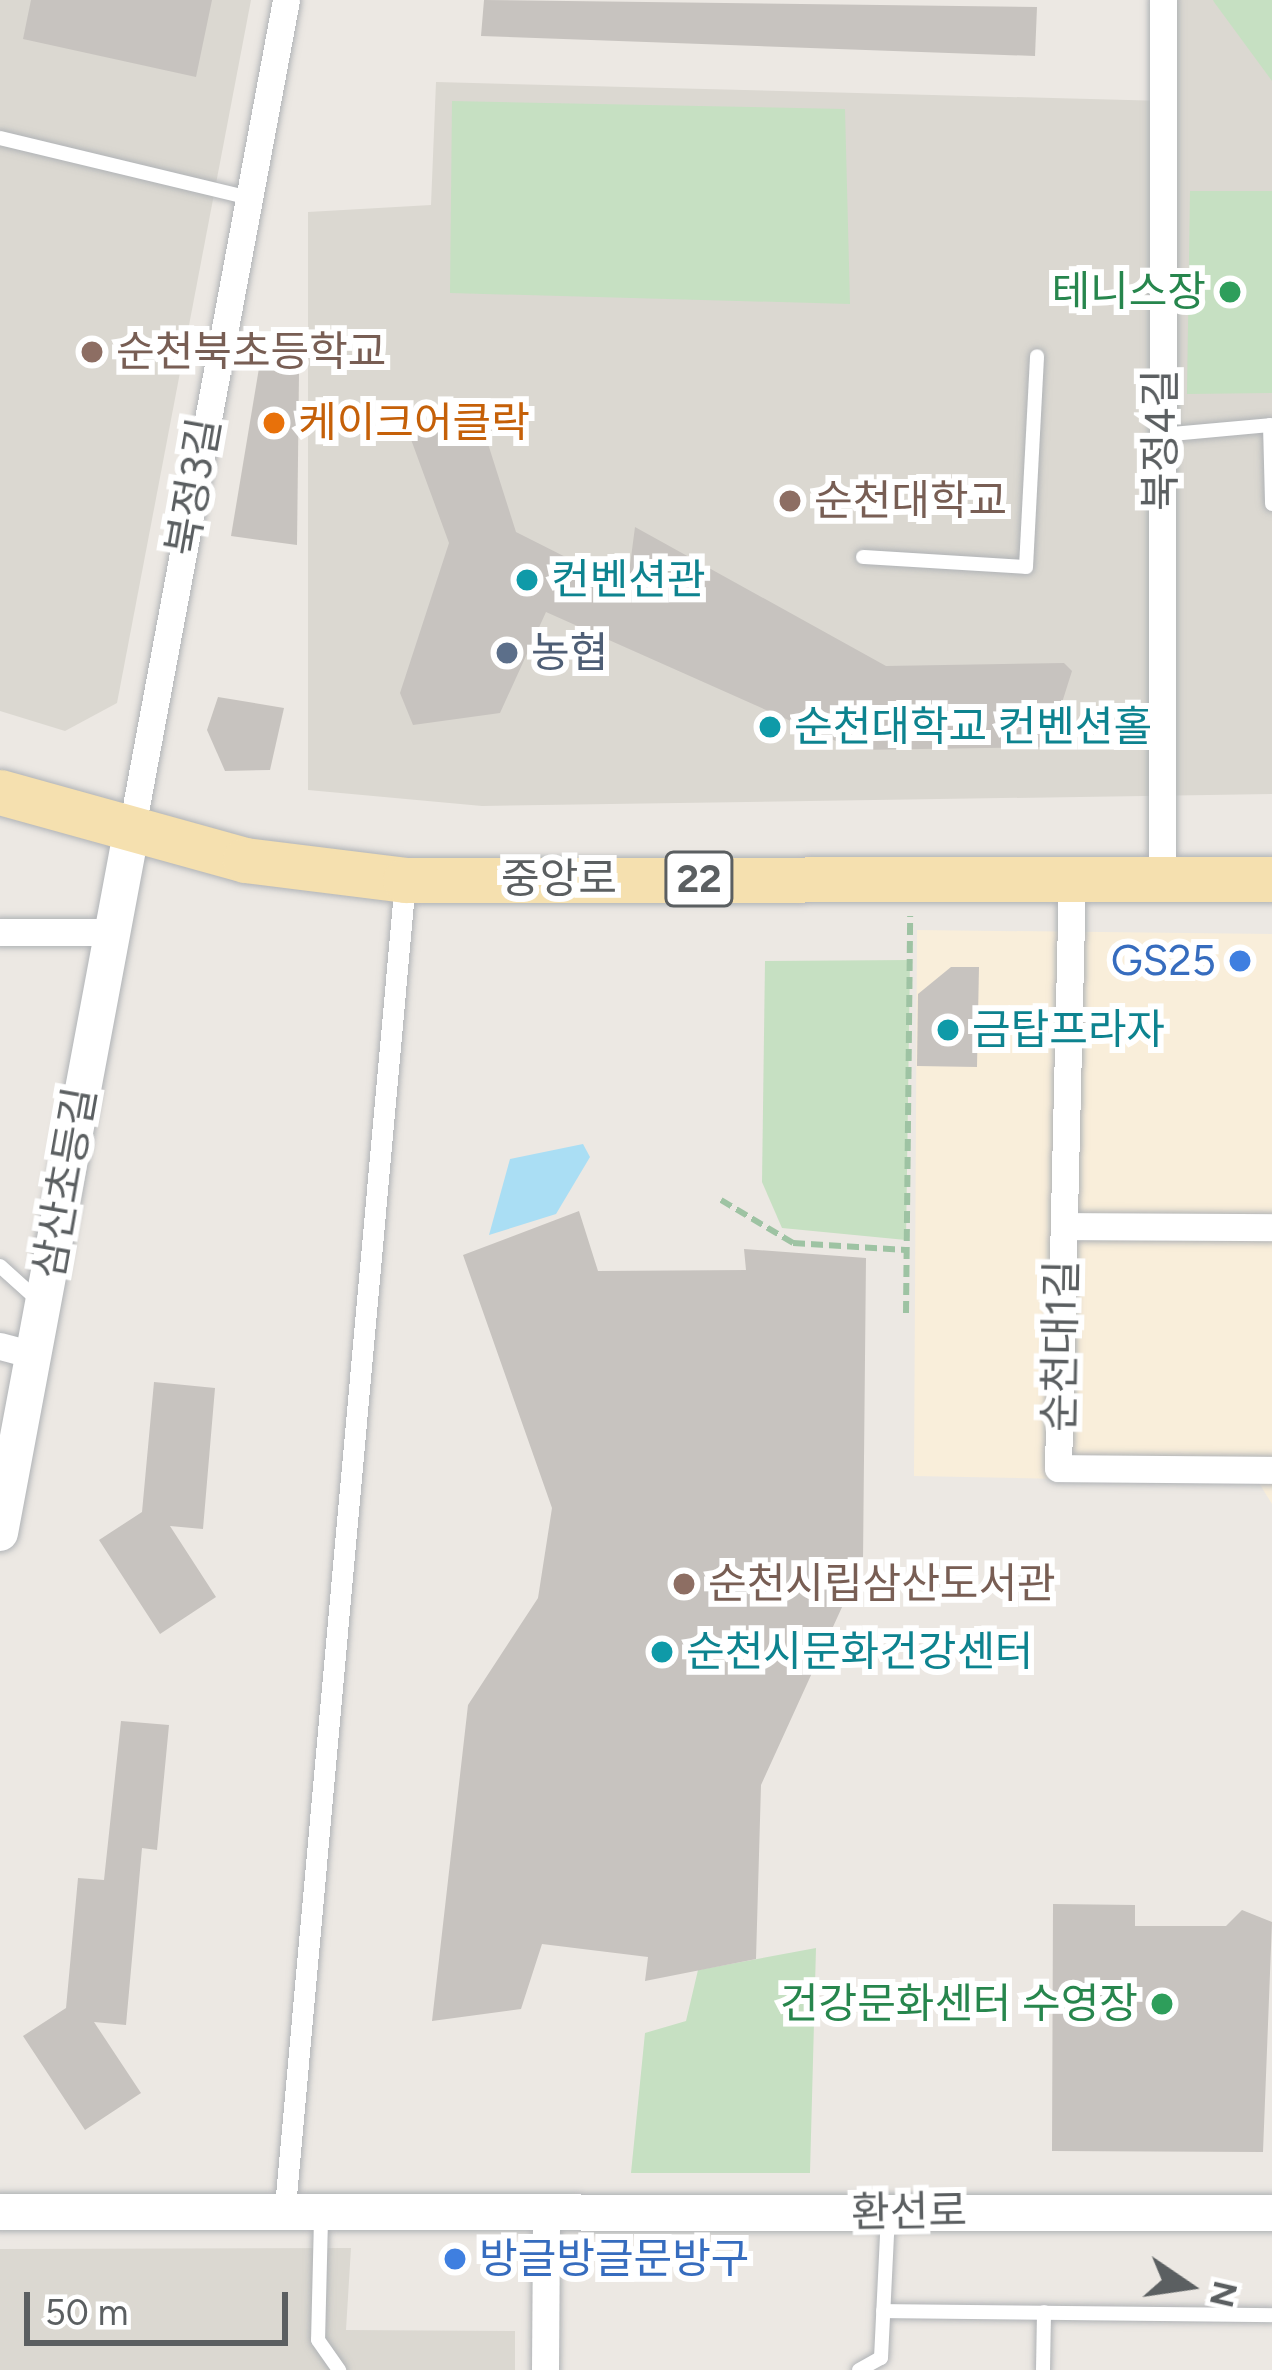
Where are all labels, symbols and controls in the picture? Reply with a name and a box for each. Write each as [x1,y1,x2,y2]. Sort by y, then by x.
place label: 테니스장 [1051,267,1206,317]
marker: 테니스장 [1217,279,1243,305]
place label: 순천북초등학교 [116,327,386,377]
marker: 순천북초등학교 [79,339,105,365]
street label: 북정4길 [1136,369,1186,511]
place label: 케이크어클락 [298,398,530,448]
marker: 케이크어클락 [261,410,287,436]
street label: 북정3길 [157,414,231,560]
place label: 순천대학교 [814,476,1007,526]
marker: 순천대학교 [777,488,803,514]
place label: 컨벤션관 [551,555,706,605]
marker: 컨벤션관 [514,567,540,593]
place label: 농협 [531,628,608,678]
marker: 농협 [494,640,520,666]
place label: 순천대학교 컨벤션홀 [794,702,1152,752]
marker: 순천대학교 컨벤션홀 [757,714,783,740]
road number: 22 [663,846,735,912]
street label: 중앙로 [501,854,617,904]
place label: GS25 [1111,936,1216,986]
marker: GS25 [1227,948,1253,974]
place label: 금탑프라자 [972,1005,1165,1055]
marker: 금탑프라자 [935,1017,961,1043]
street label: 삼산초등길 [23,1083,107,1283]
street label: 순천대1길 [1034,1260,1088,1432]
place label: 순천시립삼산도서관 [708,1559,1056,1609]
marker: 순천시립삼산도서관 [671,1571,697,1597]
place label: 순천시문화건강센터 [686,1627,1034,1677]
marker: 순천시문화건강센터 [649,1639,675,1665]
place label: 건강문화센터 수영장 [780,1979,1138,2029]
marker: 건강문화센터 수영장 [1149,1991,1175,2017]
street label: 환선로 [851,2186,967,2238]
north arrow [1128,2226,1248,2346]
place label: 방글방글문방구 [479,2234,749,2284]
marker: 방글방글문방구 [442,2246,468,2272]
scale bar [30,2268,294,2342]
text: N [1202,2277,1245,2311]
text: 50 m [45,2291,128,2334]

